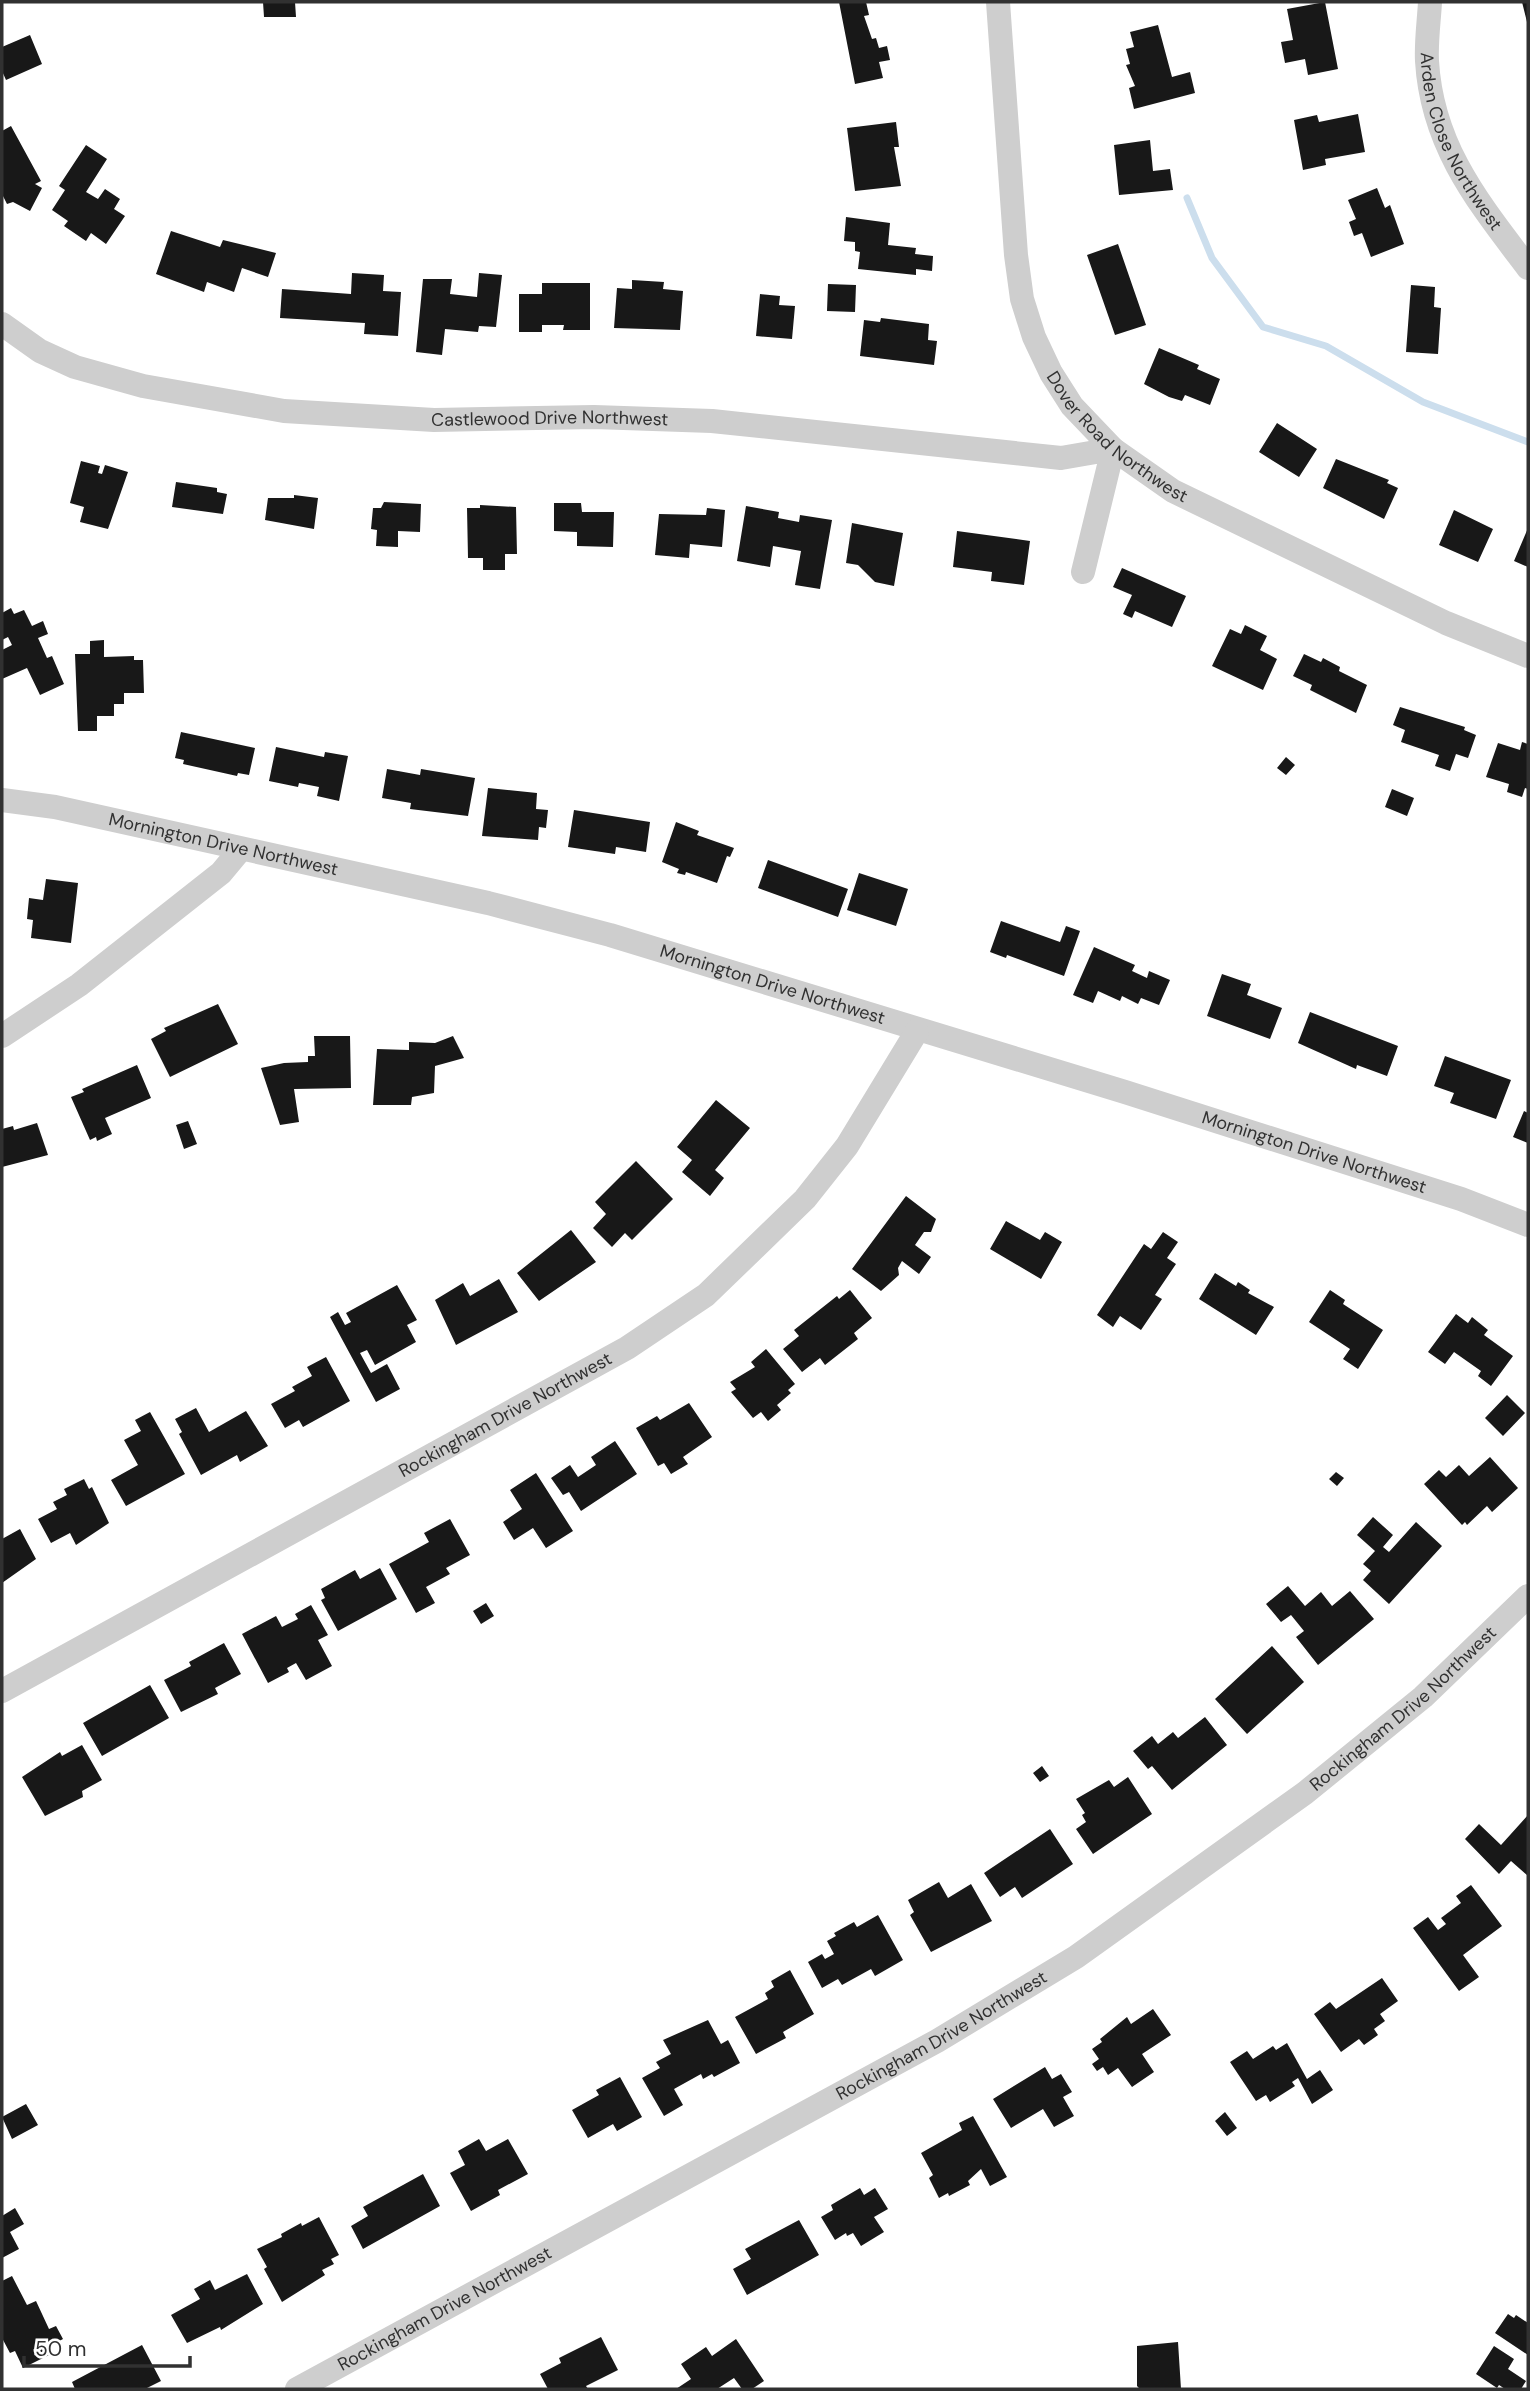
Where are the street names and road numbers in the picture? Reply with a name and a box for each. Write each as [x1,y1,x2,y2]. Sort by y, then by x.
street label: Arden Close Northwest [1415,52,1508,235]
street label: Dover Road Northwest [1041,367,1192,508]
street label: Castlewood Drive Northwest [431,405,669,432]
street label: Mornington Drive Northwest [107,807,340,881]
street label: Mornington Drive Northwest [657,939,888,1030]
street label: Mornington Drive Northwest [1199,1105,1429,1199]
street label: Rockingham Drive Northwest [394,1347,616,1483]
street label: Rockingham Drive Northwest [1305,1621,1501,1796]
street label: Rockingham Drive Northwest [832,1965,1051,2106]
street label: Rockingham Drive Northwest [333,2241,556,2377]

